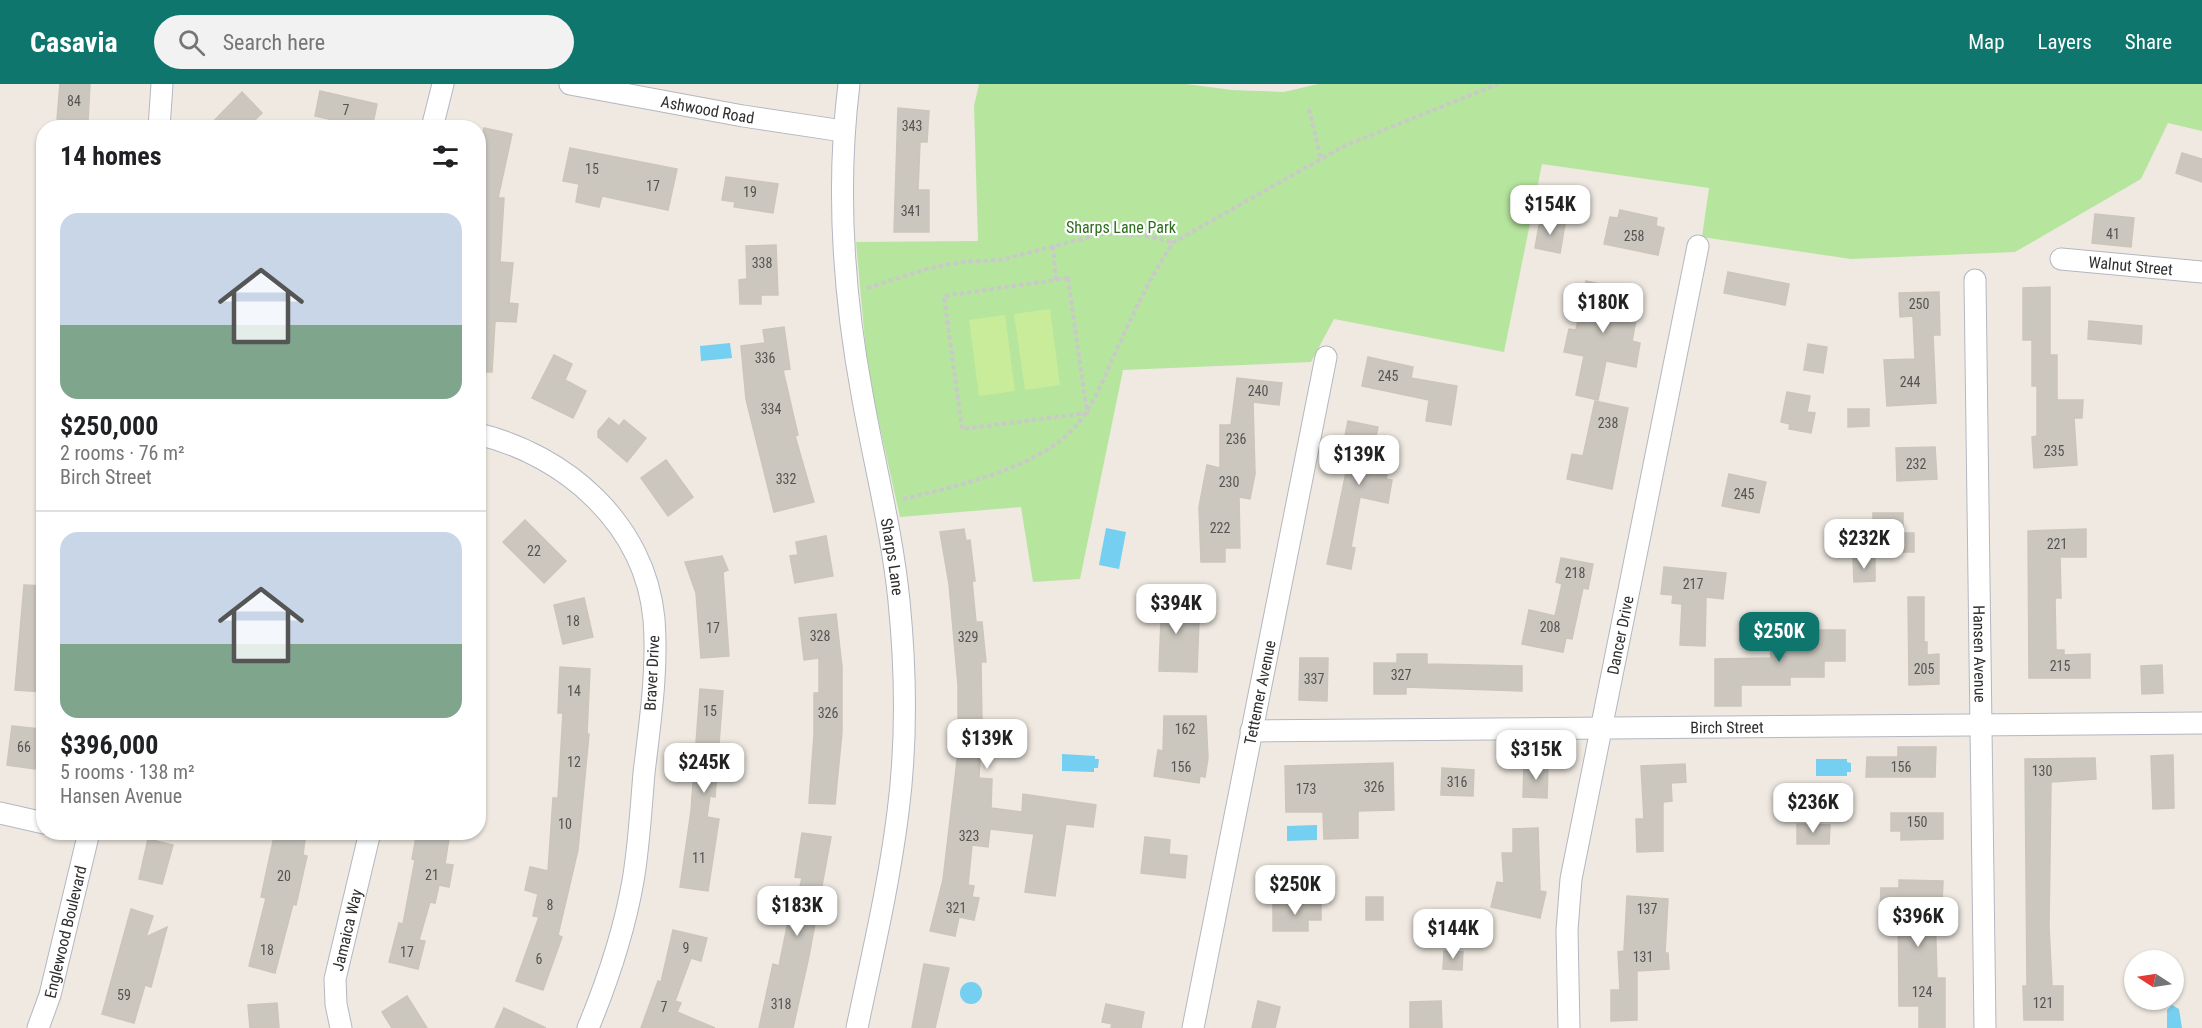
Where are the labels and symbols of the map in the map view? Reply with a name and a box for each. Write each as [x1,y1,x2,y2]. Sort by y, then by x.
street label: Ashwood Road [659,92,756,127]
house number: 84 [67,93,81,109]
house number: 7 [343,102,350,118]
house number: 343 [902,118,922,134]
house number: 15 [585,161,599,177]
house number: 17 [646,178,660,194]
house number: 19 [743,184,757,200]
pin: $154K [1508,185,1592,236]
house number: 341 [901,203,921,219]
park label: Sharps Lane Park [1066,218,1177,237]
house number: 41 [2106,226,2120,242]
house number: 258 [1624,228,1644,244]
street label: Walnut Street [2088,252,2174,279]
house number: 338 [752,255,772,271]
pin: $180K [1561,283,1645,334]
house number: 250 [1909,296,1929,312]
house number: 336 [755,350,775,366]
house number: 245 [1378,368,1398,384]
house number: 244 [1900,374,1920,390]
house number: 240 [1248,383,1268,399]
house number: 334 [761,401,781,417]
house number: 238 [1598,415,1618,431]
house number: 236 [1226,431,1246,447]
pin: $139K [1317,435,1401,486]
house number: 235 [2044,443,2064,459]
house number: 232 [1906,456,1926,472]
house number: 332 [776,471,796,487]
house number: 230 [1219,474,1239,490]
house number: 245 [1734,486,1754,502]
street label: Sharps Lane [877,516,908,596]
pin: $232K [1822,519,1906,570]
house number: 222 [1210,520,1230,536]
house number: 221 [2047,536,2067,552]
house number: 22 [527,543,541,559]
house number: 218 [1565,565,1585,581]
house number: 217 [1683,576,1703,592]
pin: $394K [1134,584,1218,635]
street label: Dancer Drive [1603,594,1637,676]
street label: Hansen Avenue [1970,605,1990,703]
pin: $250K [1737,612,1821,663]
house number: 18 [566,613,580,629]
house number: 208 [1540,619,1560,635]
house number: 17 [706,620,720,636]
house number: 328 [810,628,830,644]
house number: 329 [958,629,978,645]
street label: Braver Drive [641,635,663,711]
street label: Tettemer Avenue [1240,639,1279,746]
house number: 215 [2050,658,2070,674]
house number: 205 [1914,661,1934,677]
house number: 327 [1391,667,1411,683]
house number: 337 [1304,671,1324,687]
house number: 14 [567,683,581,699]
house number: 15 [703,703,717,719]
house number: 326 [818,705,838,721]
street label: Birch Street [1690,717,1764,737]
pin: $139K [945,719,1029,770]
house number: 162 [1175,721,1195,737]
pin: $315K [1494,730,1578,781]
house number: 66 [17,739,31,755]
pin: $245K [662,743,746,794]
house number: 12 [567,754,581,770]
house number: 156 [1171,759,1191,775]
house number: 156 [1891,759,1911,775]
house number: 130 [2032,763,2052,779]
house number: 316 [1447,774,1467,790]
house number: 326 [1364,779,1384,795]
house number: 173 [1296,781,1316,797]
pin: $236K [1771,783,1855,834]
house number: 150 [1907,814,1927,830]
house number: 10 [558,816,572,832]
house number: 323 [959,828,979,844]
house number: 11 [692,850,706,866]
street label: Englewood Boulevard [40,864,90,1000]
pin: $250K [1253,865,1337,916]
house number: 21 [425,867,439,883]
house number: 20 [277,868,291,884]
pin: $183K [755,886,839,937]
street label: Jamaica Way [328,887,366,973]
house number: 8 [547,897,554,913]
pin: $396K [1876,897,1960,948]
house number: 321 [946,900,966,916]
house number: 137 [1637,901,1657,917]
pin: $144K [1411,909,1495,960]
house number: 9 [683,940,689,956]
house number: 18 [260,942,274,958]
house number: 17 [400,944,414,960]
house number: 131 [1633,949,1653,965]
north arrow [2124,950,2184,1010]
house number: 6 [536,951,543,967]
house number: 124 [1912,984,1932,1000]
house number: 59 [117,987,131,1003]
house number: 121 [2033,995,2053,1011]
house number: 318 [771,996,791,1012]
house number: 7 [661,999,668,1015]

